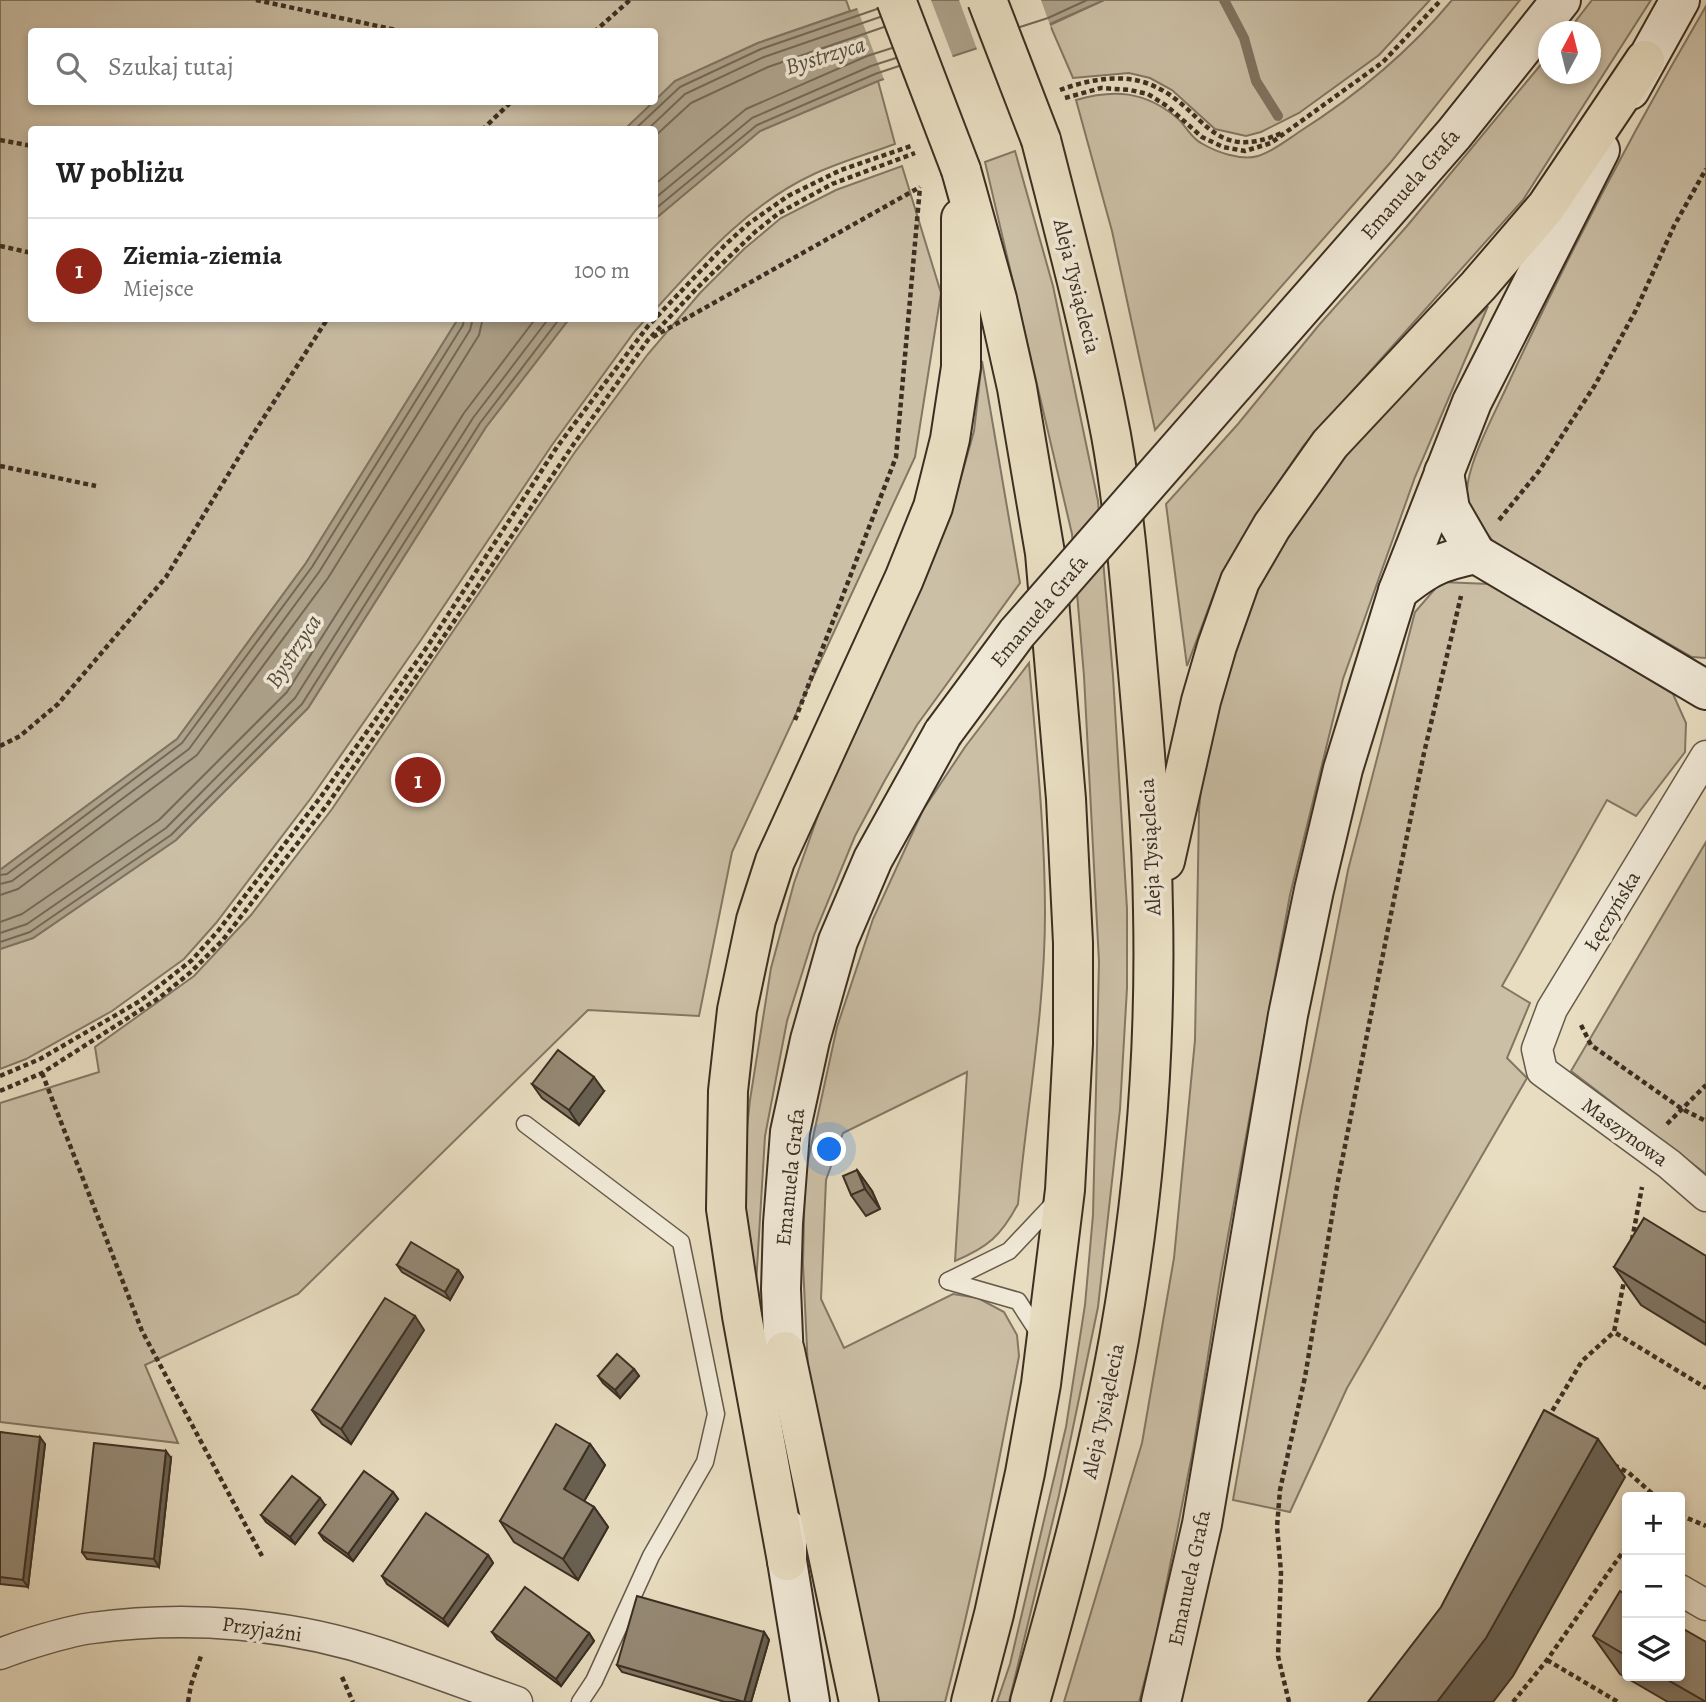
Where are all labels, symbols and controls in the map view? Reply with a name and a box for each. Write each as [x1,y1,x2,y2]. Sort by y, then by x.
north arrow [1538,21,1601,84]
search box [28,28,658,105]
water label: Bystrzyca [781,29,869,82]
icon: search [52,48,90,86]
text: Szukaj tutaj [108,49,234,84]
street label: Emanuela Grafa [1354,123,1466,245]
text: W pobliżu [56,152,184,192]
street label: Aleja Tysiąclecia [1047,215,1107,356]
text: Ziemia-ziemia [123,238,282,273]
text: 1 [75,255,83,286]
text: 100 m [574,255,630,286]
text: Miejsce [123,273,194,304]
street label: Emanuela Grafa [984,549,1094,673]
water label: Bystrzyca [258,608,329,694]
pin: 1 [395,754,441,806]
street label: Aleja Tysiąclecia [1132,777,1168,917]
street label: Łęczyńska [1577,865,1647,956]
street label: Maszynowa [1576,1091,1674,1173]
street label: Emanuela Grafa [769,1107,811,1247]
your location [812,1132,846,1166]
street label: Aleja Tysiąclecia [1075,1341,1131,1482]
map controls [1622,1492,1685,1681]
button: + [1622,1492,1685,1555]
street label: Emanuela Grafa [1161,1507,1217,1648]
button: − [1622,1555,1685,1618]
street label: Przyjaźni [220,1610,304,1648]
button: layers [1622,1618,1685,1681]

